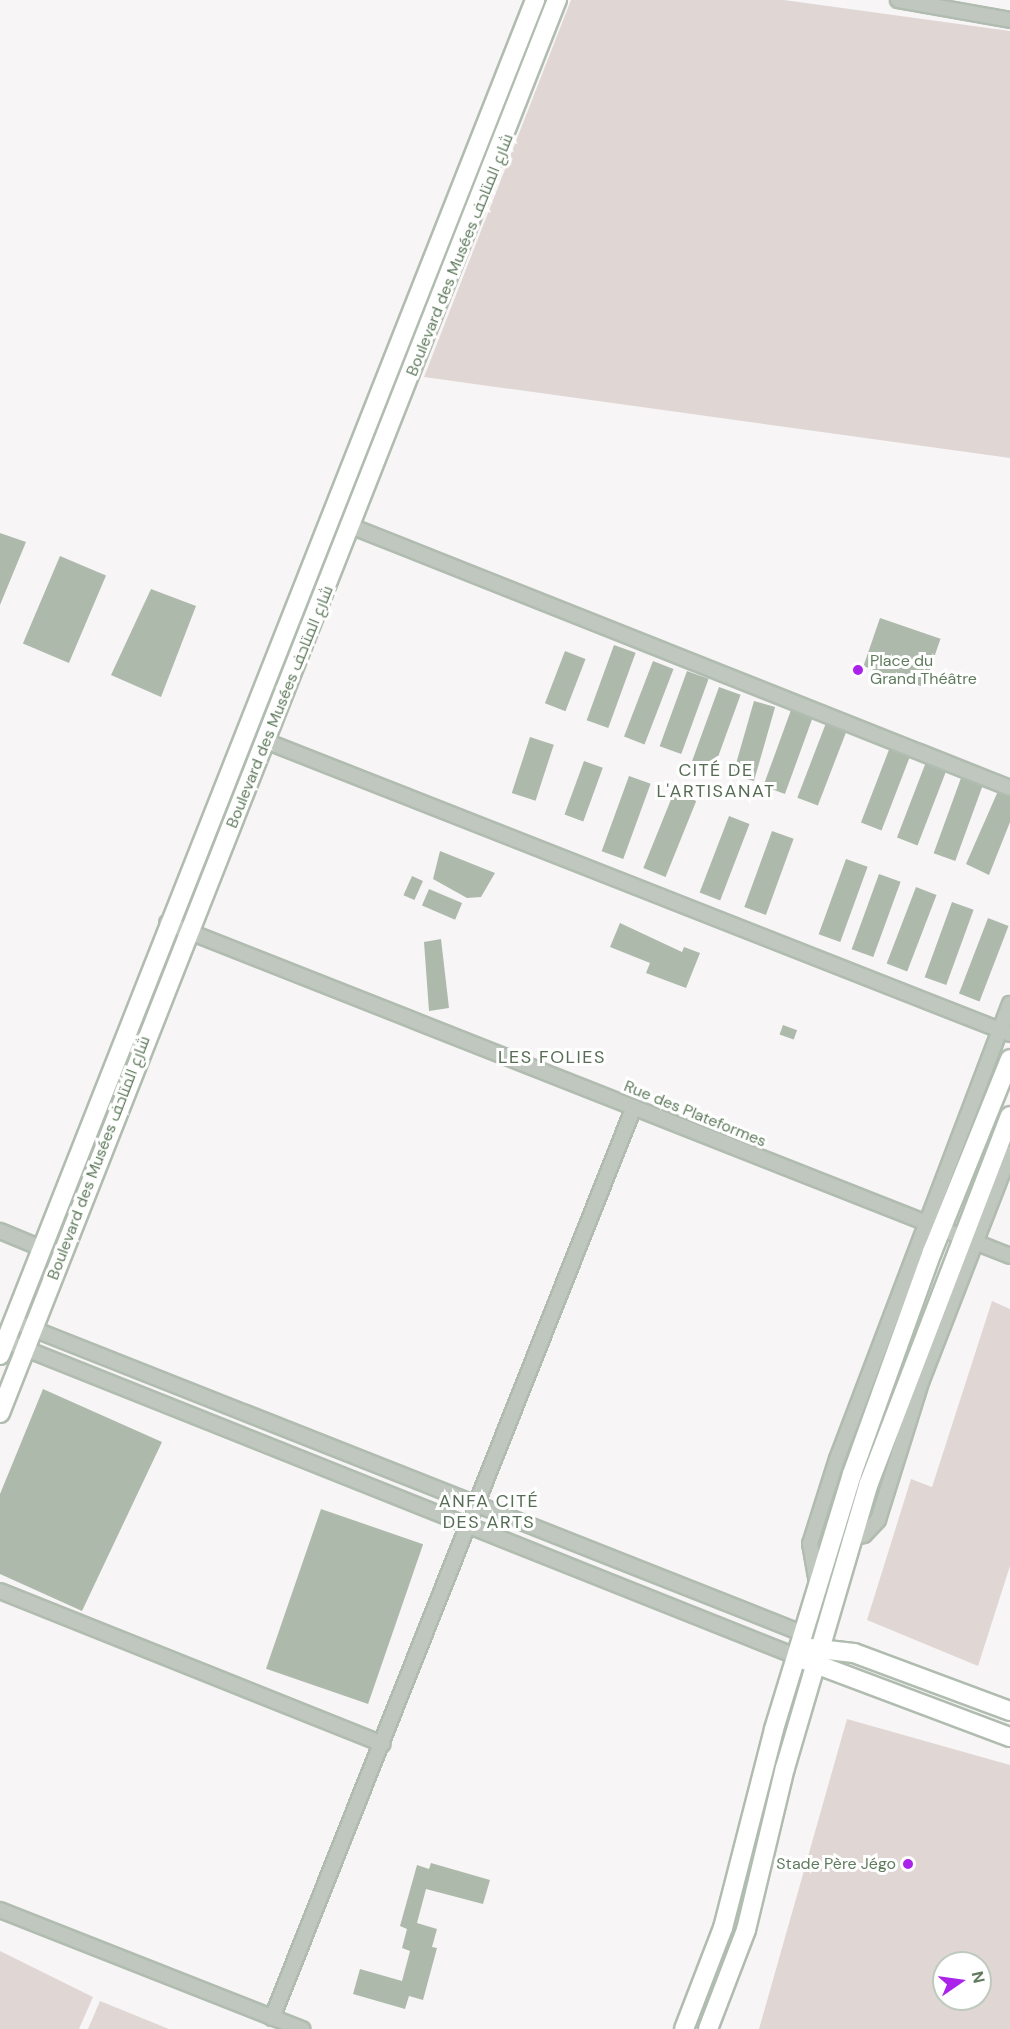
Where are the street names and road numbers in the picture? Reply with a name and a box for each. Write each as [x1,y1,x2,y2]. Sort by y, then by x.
street label: Boulevard des Musées شارع المتاحف [402,131,518,379]
street label: Boulevard des Musées شارع المتاحف [222,583,338,831]
street label: Boulevard des Musées شارع المتاحف [43,1033,155,1283]
street label: Rue des Plateformes [621,1077,769,1151]

